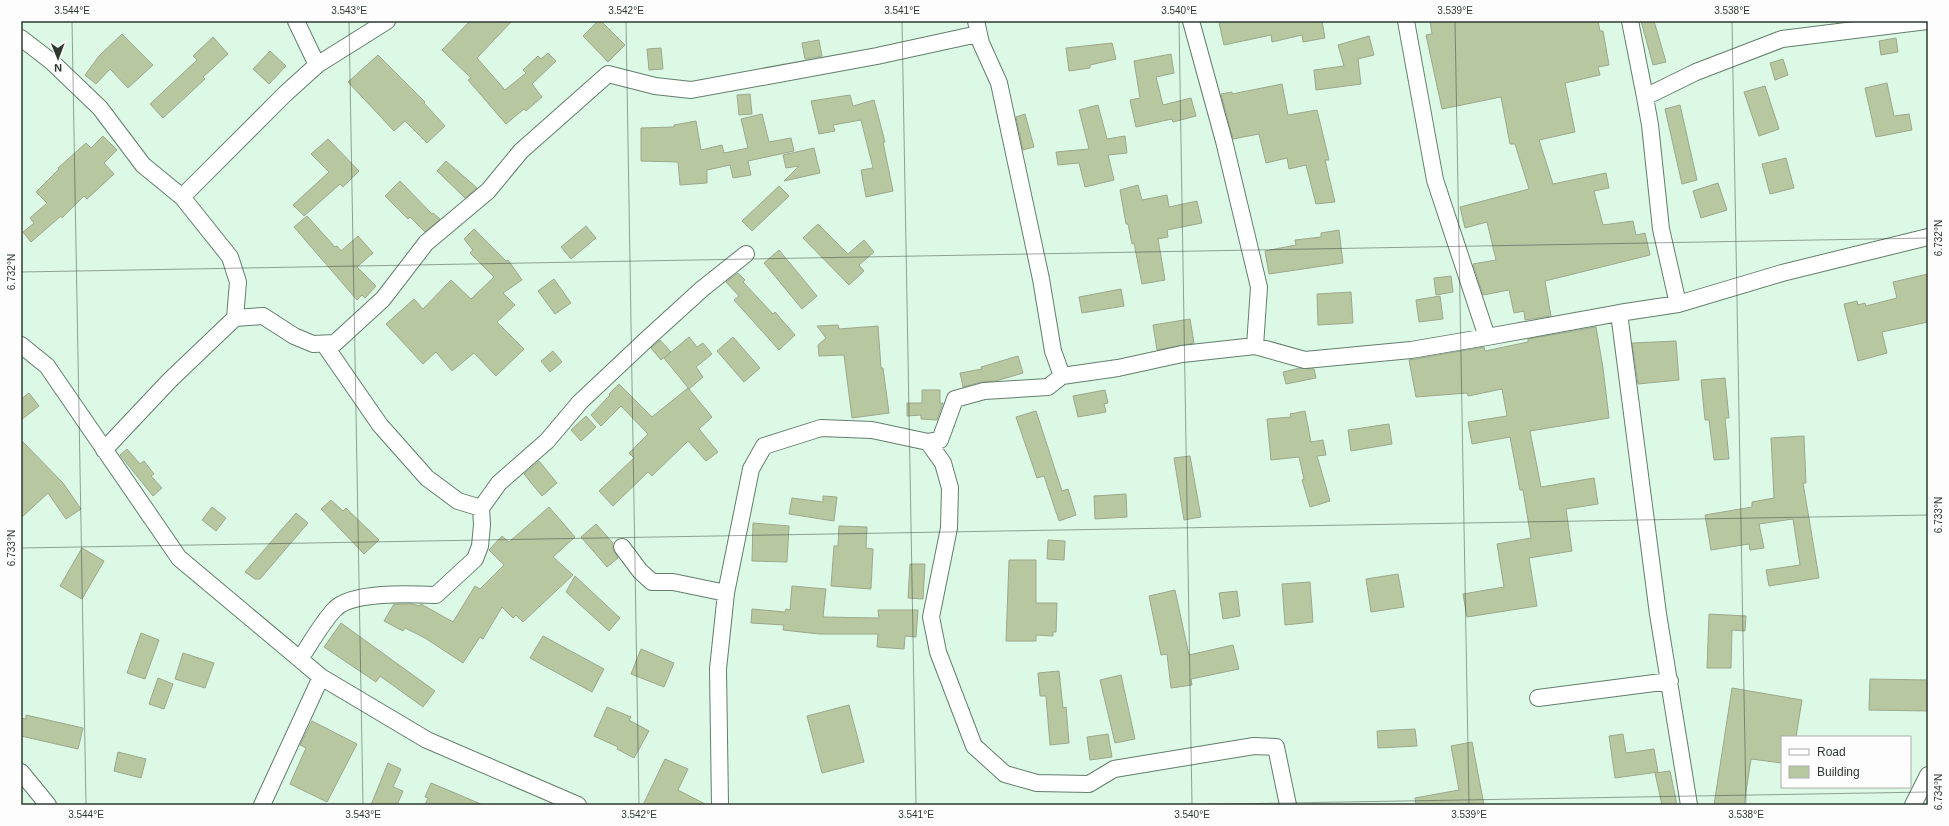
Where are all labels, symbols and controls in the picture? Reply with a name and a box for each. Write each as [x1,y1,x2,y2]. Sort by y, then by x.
text: 3.544°E [54,5,90,16]
text: 3.543°E [331,5,367,16]
text: 3.542°E [608,5,644,16]
text: 3.541°E [884,5,920,16]
text: 3.540°E [1161,5,1197,16]
text: 3.539°E [1437,5,1473,16]
text: 3.538°E [1714,5,1750,16]
north arrow [38,38,78,78]
text: N [54,62,62,74]
text: 6.732°N [1933,220,1944,256]
text: 6.732°N [6,254,17,290]
text: 6.733°N [1933,497,1944,533]
text: 6.733°N [6,530,17,566]
legend [1781,736,1911,788]
text: Road [1817,745,1846,759]
text: Building [1817,765,1860,779]
text: 6.734°N [1933,774,1944,810]
text: 3.544°E [68,809,104,820]
text: 3.543°E [345,809,381,820]
text: 3.542°E [621,809,657,820]
text: 3.541°E [898,809,934,820]
text: 3.540°E [1174,809,1210,820]
text: 3.539°E [1451,809,1487,820]
text: 3.538°E [1728,809,1764,820]

